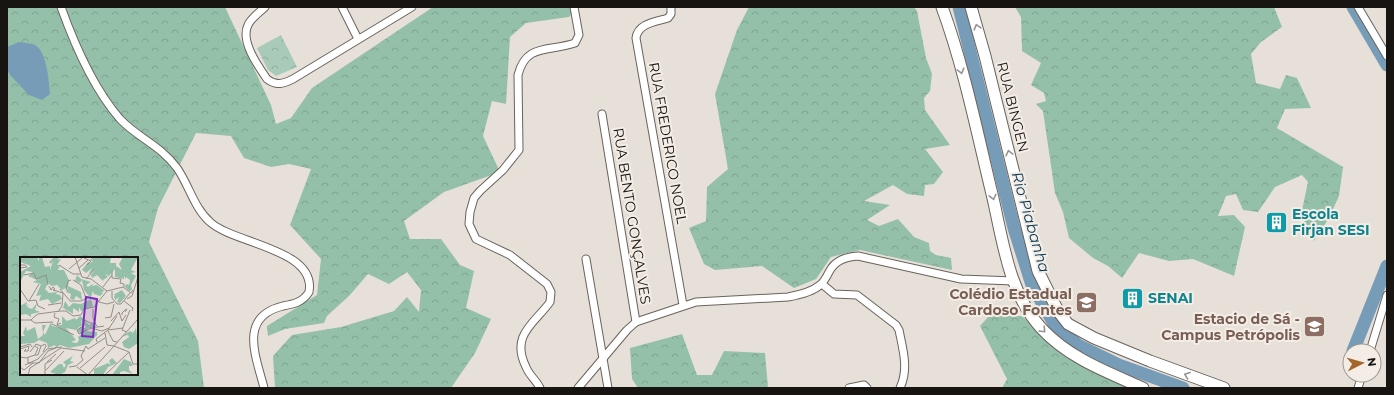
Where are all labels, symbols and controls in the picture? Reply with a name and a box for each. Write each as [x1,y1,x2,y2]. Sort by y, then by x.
one-way arrow [973,24,982,31]
street label: RUA BINGEN [993,60,1033,154]
street label: RUA FREDERICO NOEL [645,61,691,226]
one-way arrow [956,67,965,74]
street label: RUA BENTO GONÇALVES [609,127,655,305]
one-way arrow [1006,150,1014,156]
water label: Rio Piabanha [1008,169,1054,275]
one-way arrow [988,194,996,200]
place label: Escola Firjan SESI [1292,205,1370,239]
building icon: Escola Firjan SESI [1263,209,1289,235]
inset map [20,257,138,375]
place label: Colédio Estadual Cardoso Fontes [949,285,1073,319]
building icon: SENAI [1119,285,1145,311]
school or university icon: Colédio Estadual Cardoso Fontes [1074,289,1100,315]
place label: SENAI [1148,289,1193,307]
place label: Estacio de Sá - Campus Petrópolis [1161,310,1301,344]
school or university icon: Estacio de Sá - Campus Petrópolis [1302,314,1328,340]
one-way arrow [1039,325,1046,333]
north arrow [1342,343,1382,383]
text: N [1365,357,1379,367]
one-way arrow [1184,371,1191,379]

